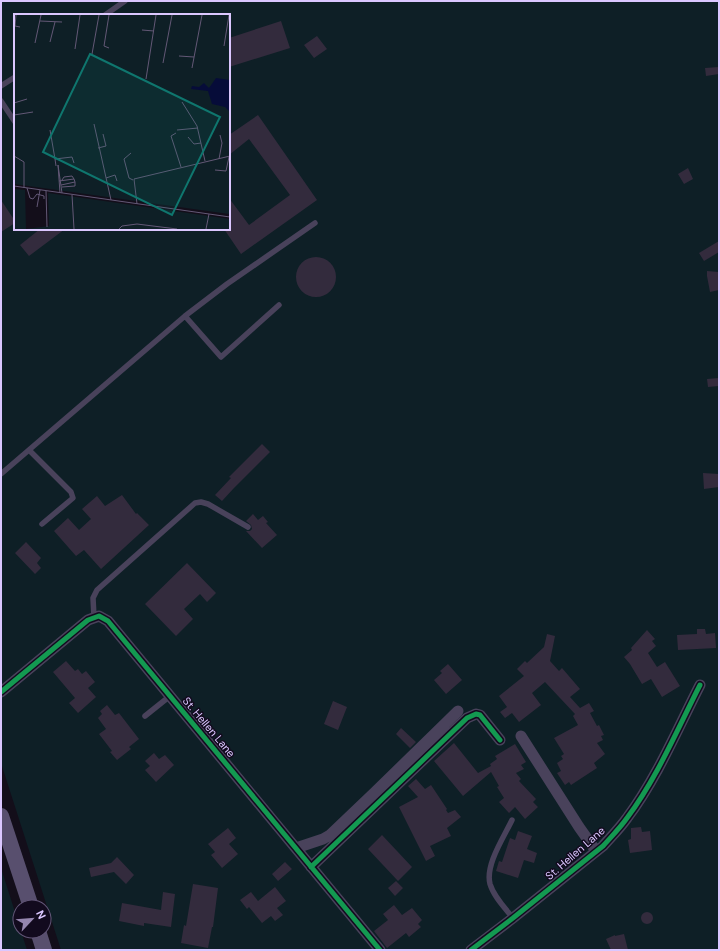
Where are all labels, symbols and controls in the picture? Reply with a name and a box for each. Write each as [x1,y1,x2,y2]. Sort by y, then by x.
inset map [14,14,230,230]
street label: St. Hellen Lane [180,694,238,760]
street label: St. Hellen Lane [542,823,608,883]
north arrow [12,899,52,939]
text: N [33,908,49,921]

